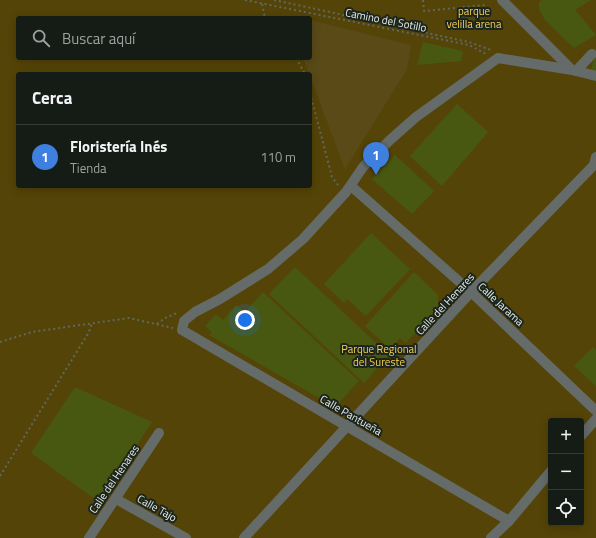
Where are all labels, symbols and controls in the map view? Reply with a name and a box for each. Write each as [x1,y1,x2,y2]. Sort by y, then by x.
park label: parque velilla arena [447,3,502,32]
street label: Camino del Sotillo [344,4,428,36]
search box [16,16,312,60]
icon: search [30,27,52,49]
text: Buscar aquí [62,27,135,50]
text: Cerca [32,85,72,111]
text: Floristería Inés [70,135,167,158]
pin: 1 [363,142,389,175]
text: 1 [41,147,49,167]
text: 110 m [260,147,296,167]
text: Tienda [70,158,107,178]
street label: Calle del Henares [412,269,478,339]
street label: Calle Jarama [475,279,528,330]
your location [235,310,255,330]
park label: Parque Regional del Sureste [341,341,417,370]
street label: Calle Pantueña [317,391,385,439]
map controls [548,418,584,526]
button: + [548,418,584,454]
street label: Calle del Henares [85,442,143,516]
button: − [548,454,584,490]
button: locate [548,490,584,526]
street label: Calle Tajo [134,491,180,526]

